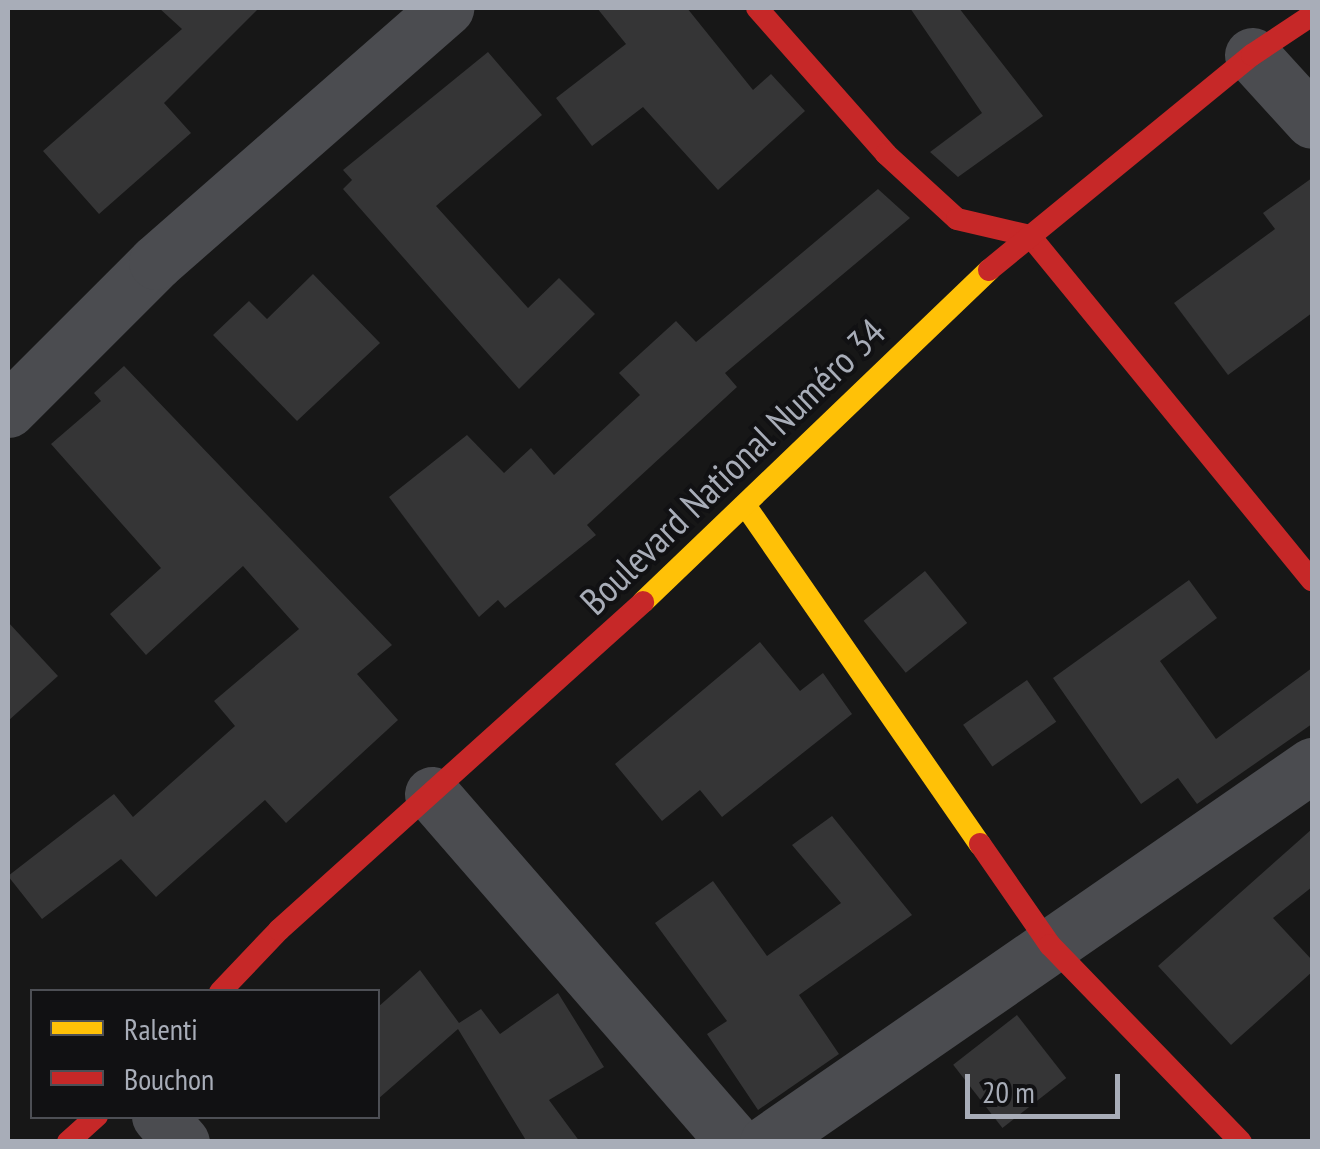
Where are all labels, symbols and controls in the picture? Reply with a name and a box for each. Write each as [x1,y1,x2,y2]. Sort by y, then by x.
street label: Boulevard National Numéro 34 [570,309,894,623]
legend [30,989,380,1119]
text: Ralenti [124,1009,198,1048]
scale bar [970,1054,1125,1116]
text: Bouchon [124,1059,214,1098]
text: 20 m [982,1072,1035,1111]

